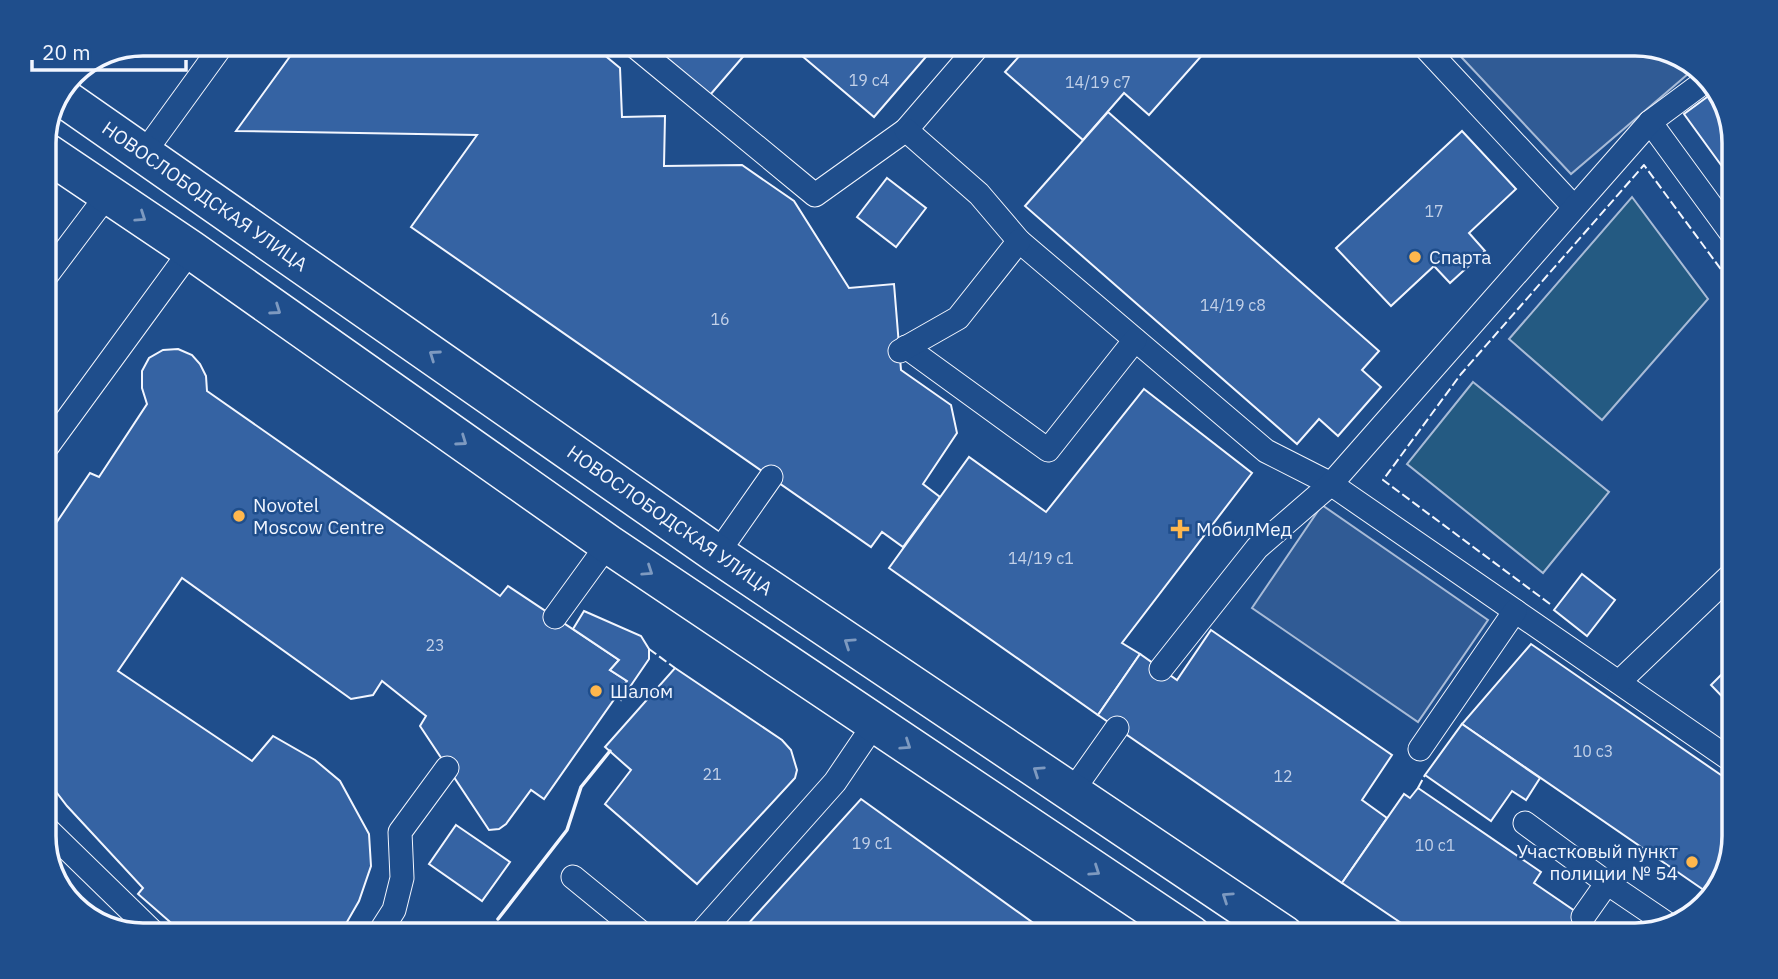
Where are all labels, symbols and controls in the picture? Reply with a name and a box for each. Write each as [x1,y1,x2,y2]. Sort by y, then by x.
scale bar [32,28,186,72]
text: 20 m [42,38,91,66]
house number: 19 с4 [849,70,889,90]
house number: 14/19 с7 [1065,72,1131,92]
street label: НОВОСЛОБОДСКАЯ УЛИЦА [98,116,312,276]
house number: 17 [1424,201,1444,221]
one-way arrow [133,208,146,221]
place label: Спарта [1429,245,1492,269]
marker: Спарта [1407,249,1423,265]
house number: 14/19 с8 [1200,295,1266,315]
one-way arrow [268,302,281,314]
house number: 16 [710,309,730,329]
one-way arrow [429,351,442,363]
one-way arrow [454,433,467,445]
street label: НОВОСЛОБОДСКАЯ УЛИЦА [563,440,777,600]
place label: Novotel Moscow Centre [253,493,384,539]
marker: Novotel Moscow Centre [231,508,247,524]
place label: МобилМед [1196,517,1292,541]
marker: МобилМед [1170,519,1190,539]
house number: 14/19 с1 [1008,548,1074,568]
one-way arrow [641,563,654,576]
house number: 23 [425,635,445,655]
one-way arrow [844,639,857,652]
place label: Шалом [610,679,673,703]
marker: Шалом [588,683,604,699]
one-way arrow [898,736,911,749]
house number: 10 с3 [1573,741,1613,761]
house number: 21 [702,764,722,784]
house number: 12 [1273,766,1293,786]
one-way arrow [1033,767,1046,779]
house number: 19 с1 [852,833,892,853]
house number: 10 с1 [1415,835,1455,855]
place label: Участковый пункт полиции № 54 [1517,839,1678,885]
marker: Участковый пункт полиции № 54 [1684,854,1700,870]
one-way arrow [1087,863,1100,875]
one-way arrow [1222,893,1235,906]

